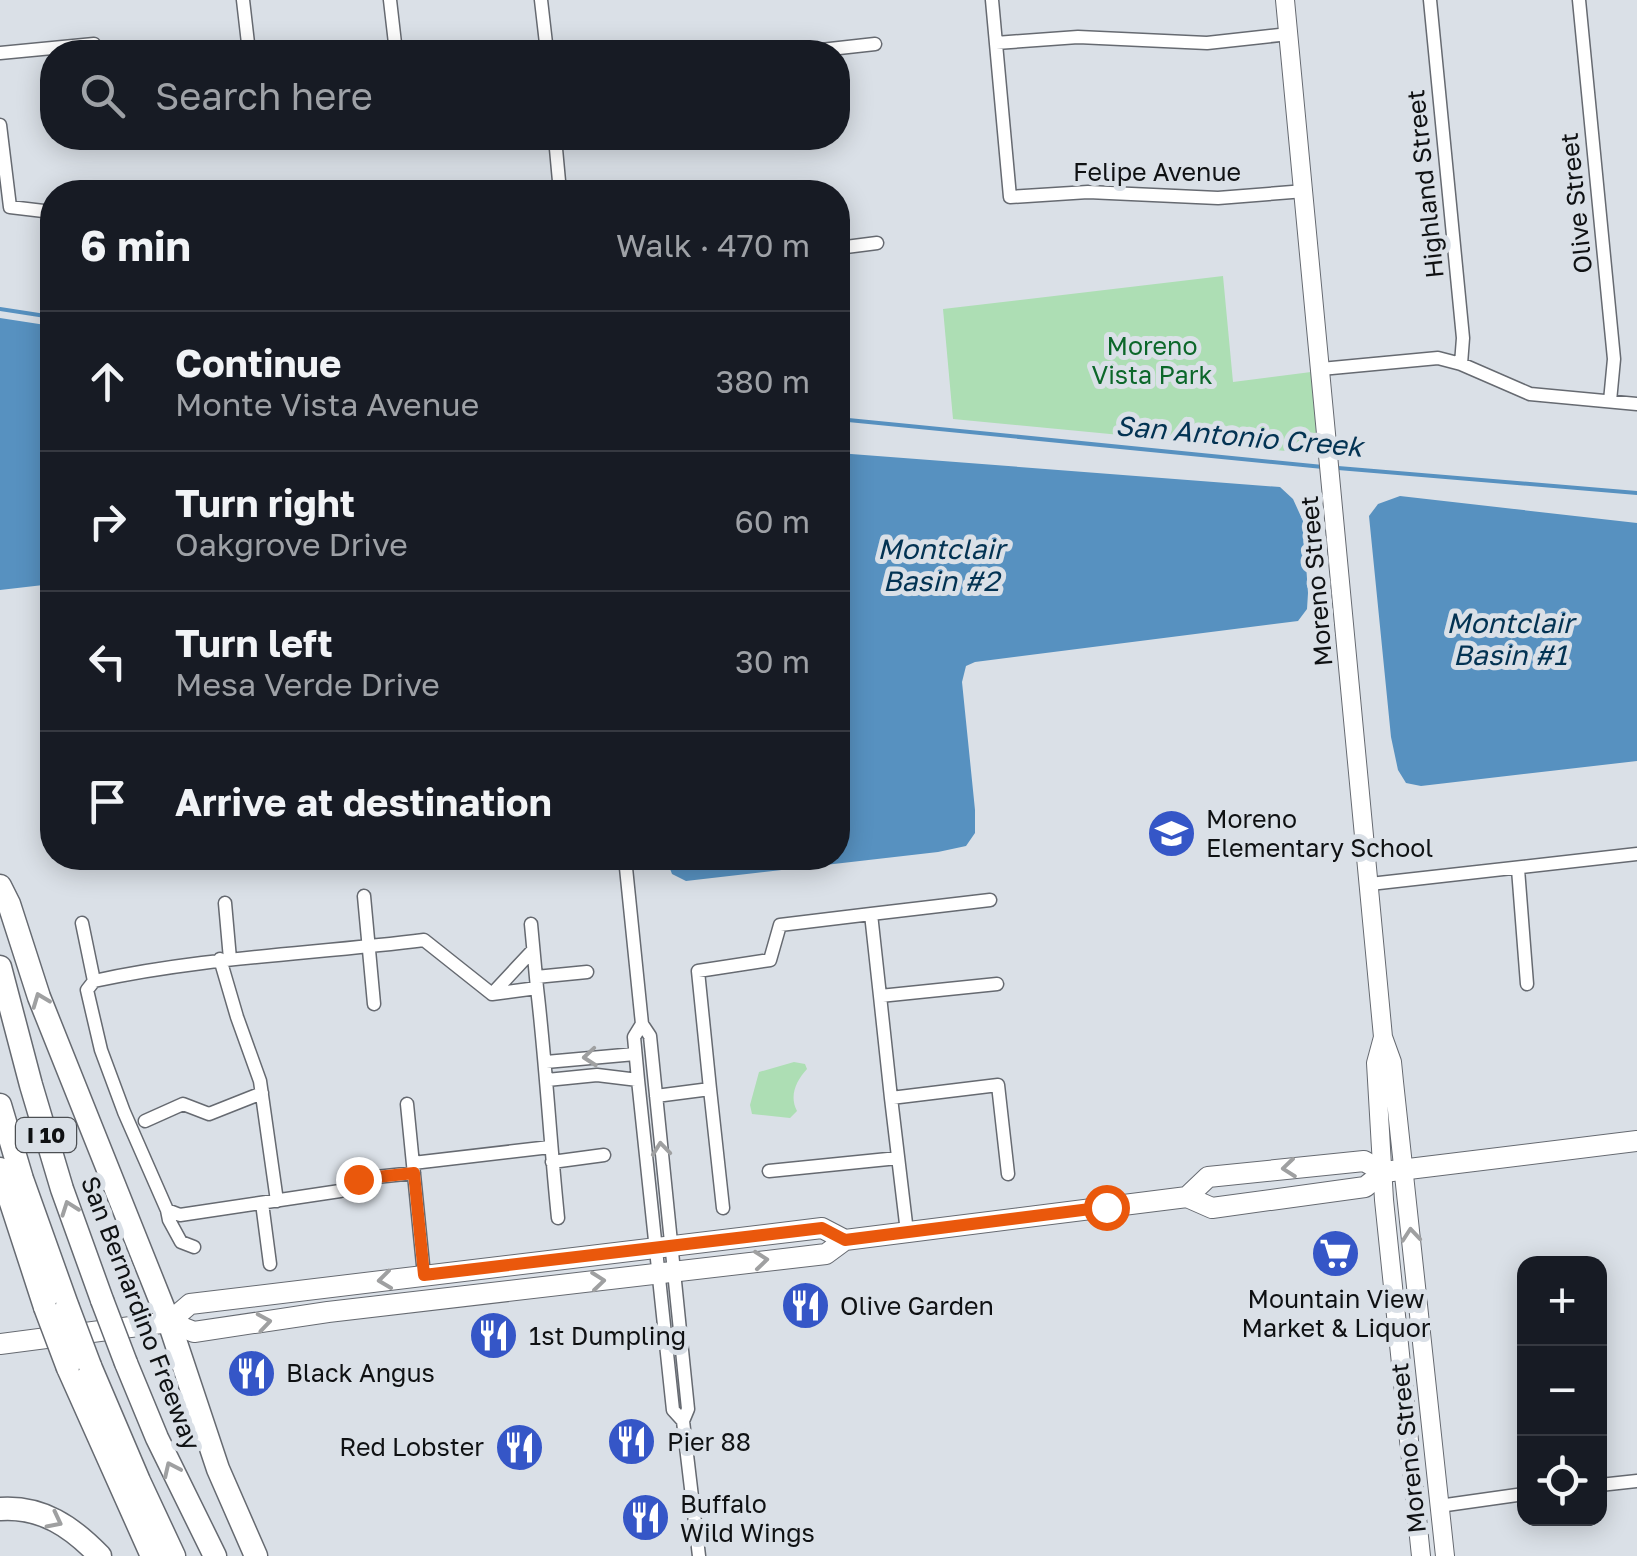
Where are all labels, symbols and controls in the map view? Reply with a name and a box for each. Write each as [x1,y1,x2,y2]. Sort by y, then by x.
search box [40,40,850,150]
icon: search [75,68,130,123]
text: Search here [155,73,373,118]
street label: Highland Street [1399,88,1450,280]
street label: Olive Street [1553,131,1598,275]
street label: Felipe Avenue [1073,156,1241,187]
text: 6 min [80,220,191,270]
text: Walk · 470 m [616,226,810,264]
park label: Moreno Vista Park [1091,330,1213,390]
text: Continue [175,340,341,385]
icon: ahead [80,354,135,409]
text: 380 m [716,362,810,400]
text: Monte Vista Avenue [175,385,479,423]
water label: San Antonio Creek [1114,408,1367,463]
text: Turn right [175,480,355,525]
icon: right [80,494,135,549]
street label: Moreno Street [1293,494,1338,668]
text: 60 m [734,502,810,540]
text: Oakgrove Drive [175,525,408,563]
water label: Montclair Basin #2 [877,532,1009,597]
water label: Montclair Basin #1 [1446,606,1578,671]
text: Turn left [175,620,333,665]
icon: left [80,634,135,689]
text: 30 m [735,642,810,680]
text: Mesa Verde Drive [175,665,440,703]
icon: arrive [80,774,135,829]
text: Arrive at destination [175,779,552,824]
place label: Moreno Elementary School [1206,803,1433,863]
school or university icon: Moreno Elementary School [1145,807,1197,859]
one-way arrow [32,992,52,1009]
one-way arrow [582,1046,598,1067]
road number: I 10 [16,1118,76,1152]
one-way arrow [651,1141,672,1157]
route end [336,1157,382,1203]
one-way arrow [1281,1157,1297,1179]
street label: San Bernardino Freeway [75,1171,208,1454]
route start [1084,1185,1130,1231]
one-way arrow [60,1201,81,1218]
supermarket icon: Mountain View Market & Liquor [1310,1227,1362,1279]
one-way arrow [1401,1227,1423,1243]
one-way arrow [754,1250,770,1271]
map controls [1517,1256,1607,1526]
button: + [1517,1256,1607,1346]
one-way arrow [377,1269,393,1290]
one-way arrow [590,1271,606,1292]
restaurant icon: Olive Garden [779,1280,831,1332]
place label: Mountain View Market & Liquor [1242,1283,1431,1343]
place label: Olive Garden [840,1290,994,1321]
restaurant icon: 1st Dumpling [468,1310,520,1362]
one-way arrow [255,1312,272,1333]
place label: 1st Dumpling [529,1320,686,1351]
button: − [1517,1346,1607,1436]
restaurant icon: Black Angus [225,1347,277,1399]
place label: Black Angus [286,1357,435,1388]
street label: Moreno Street [1383,1361,1432,1535]
restaurant icon: Pier 88 [606,1416,658,1468]
restaurant icon: Red Lobster [493,1421,545,1473]
place label: Pier 88 [667,1426,751,1457]
place label: Red Lobster [339,1431,484,1462]
button: locate [1517,1436,1607,1526]
one-way arrow [164,1461,184,1479]
place label: Buffalo Wild Wings [680,1488,815,1548]
restaurant icon: Buffalo Wild Wings [619,1492,671,1544]
one-way arrow [45,1509,63,1528]

